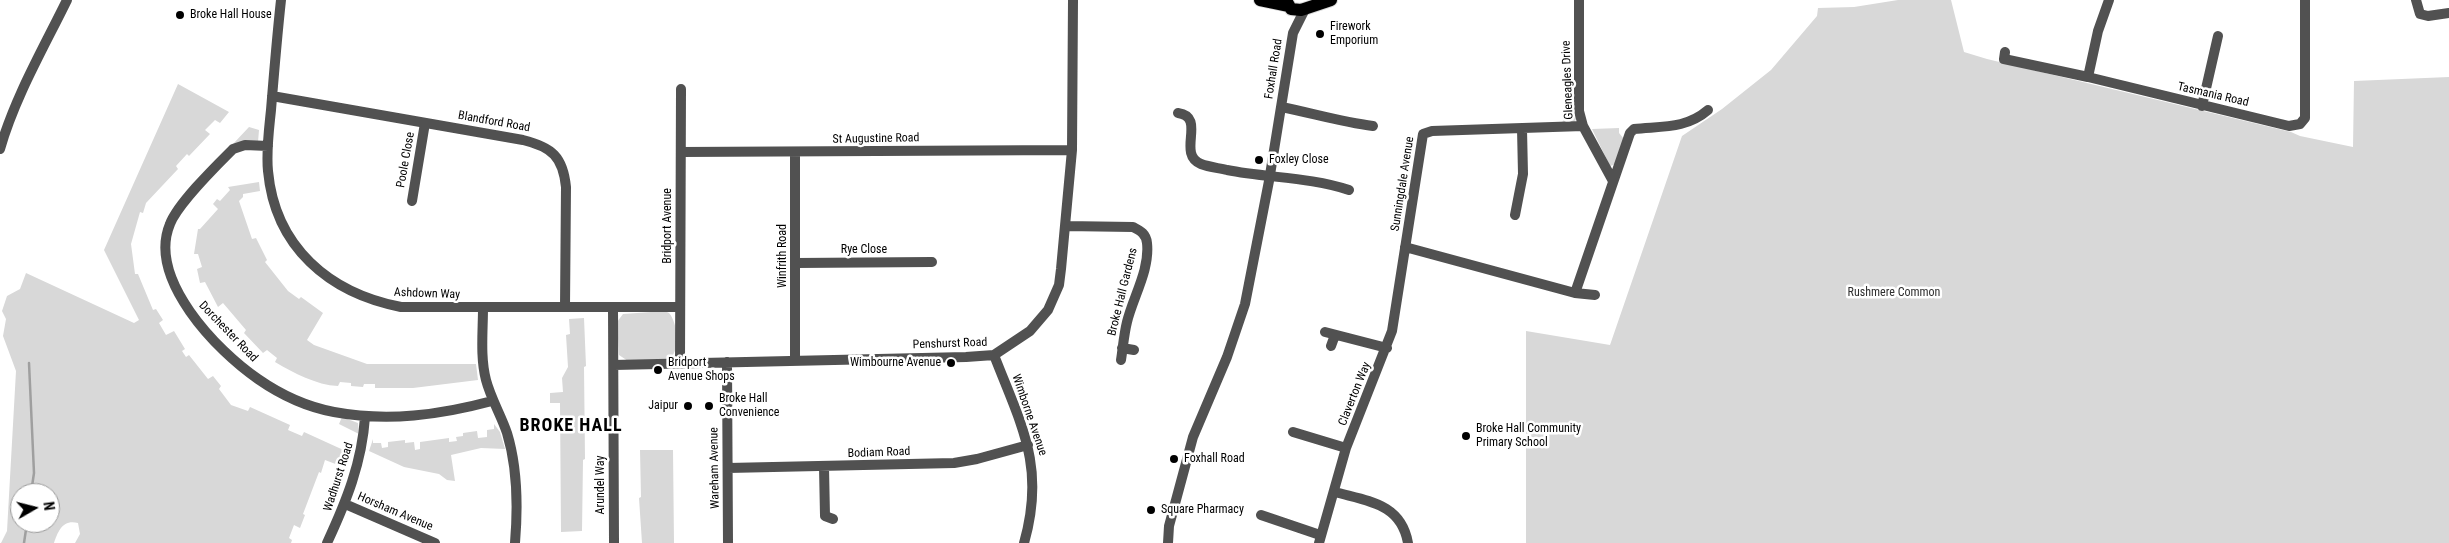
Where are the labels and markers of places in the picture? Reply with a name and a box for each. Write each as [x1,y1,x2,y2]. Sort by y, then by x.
place label: Broke Hall House [190,8,272,22]
marker: Broke Hall House [174,9,186,21]
place label: Firework Emporium [1330,20,1378,48]
marker: Firework Emporium [1314,28,1326,40]
place label: Foxley Close [1269,153,1329,167]
marker: Foxley Close [1253,154,1265,166]
place label: Bridport Avenue Shops [668,356,735,384]
place label: Wimbourne Avenue [850,356,941,370]
marker: Wimbourne Avenue [945,357,957,369]
marker: Bridport Avenue Shops [652,364,664,376]
place label: Broke Hall Convenience [719,392,779,420]
place label: Jaipur [648,399,678,413]
marker: Jaipur [682,400,694,412]
marker: Broke Hall Convenience [703,400,715,412]
place label: Broke Hall Community Primary School [1476,422,1581,450]
marker: Broke Hall Community Primary School [1460,430,1472,442]
place label: Foxhall Road [1184,452,1245,466]
marker: Foxhall Road [1168,453,1180,465]
place label: Square Pharmacy [1161,503,1244,517]
marker: Square Pharmacy [1145,504,1157,516]

